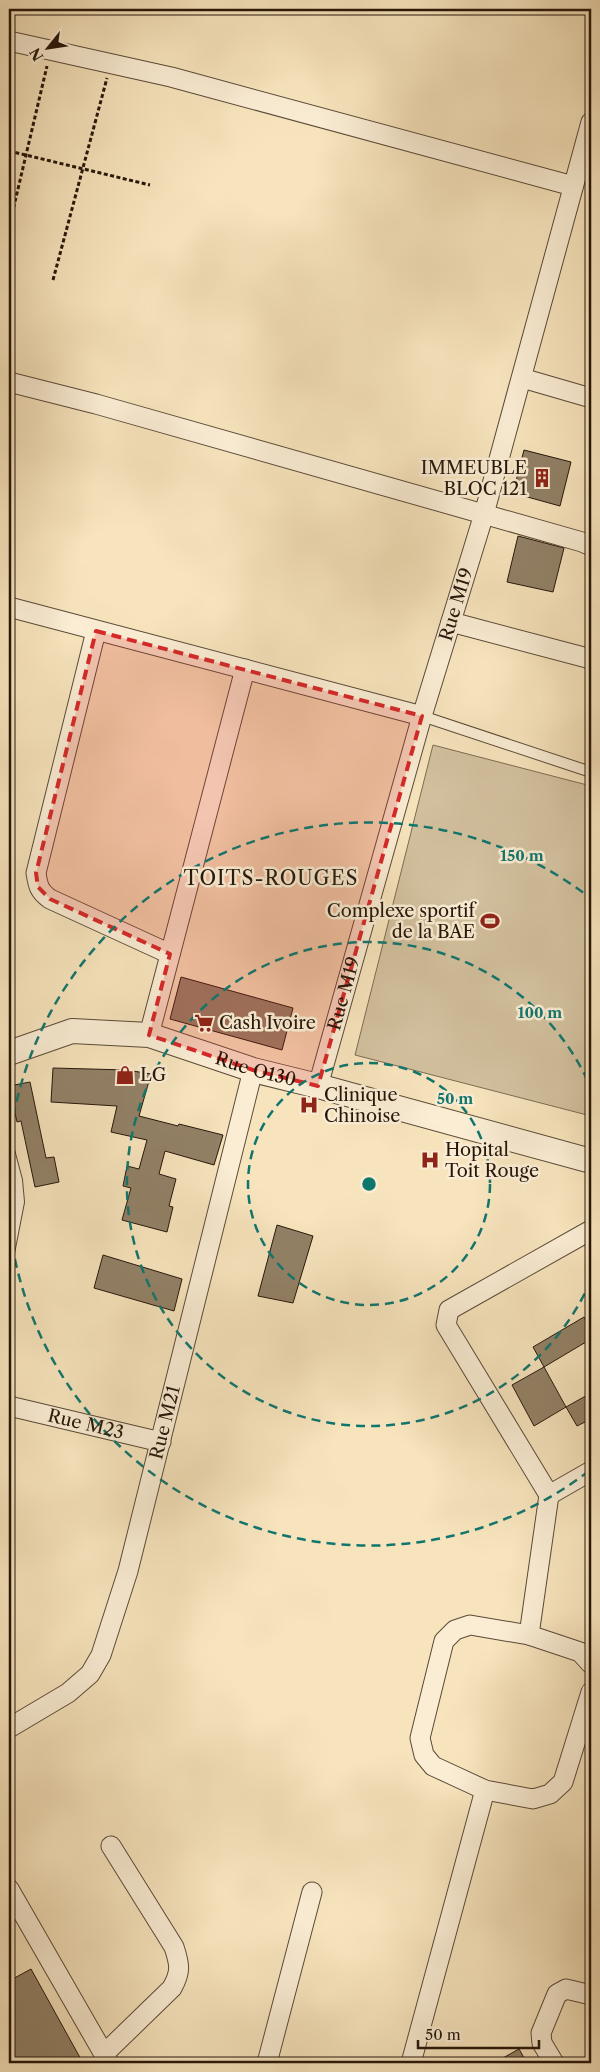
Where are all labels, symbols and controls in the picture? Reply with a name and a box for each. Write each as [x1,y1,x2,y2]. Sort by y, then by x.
north arrow [22,22,72,72]
text: N [26,45,48,64]
place label: IMMEUBLE BLOC 121 [421,457,527,500]
building icon: IMMEUBLE BLOC 121 [531,467,553,489]
street label: Rue M19 [435,565,478,644]
text: 150 m [500,846,544,865]
district label: TOITS-ROUGES [184,866,358,890]
place label: Complexe sportif de la BAE [327,900,478,943]
sports icon: Complexe sportif de la BAE [479,910,501,932]
street label: Rue M19 [323,954,365,1033]
text: 100 m [518,1003,562,1022]
supermarket icon: Cash Ivoire [193,1012,215,1034]
place label: Cash Ivoire [219,1012,316,1034]
street label: Rue O130 [212,1047,298,1091]
shop icon: LG [114,1064,136,1086]
place label: LG [140,1064,167,1086]
place label: Clinique Chinoise [324,1084,400,1127]
text: 50 m [437,1089,473,1108]
hospital icon: Clinique Chinoise [298,1094,320,1116]
place label: Hopital Toit Rouge [445,1139,539,1182]
hospital icon: Hopital Toit Rouge [419,1149,441,1171]
centre of rings [360,1175,378,1193]
street label: Rue M21 [145,1383,185,1462]
street label: Rue M23 [46,1405,126,1444]
scale bar [418,2017,539,2049]
text: 50 m [425,2025,461,2044]

